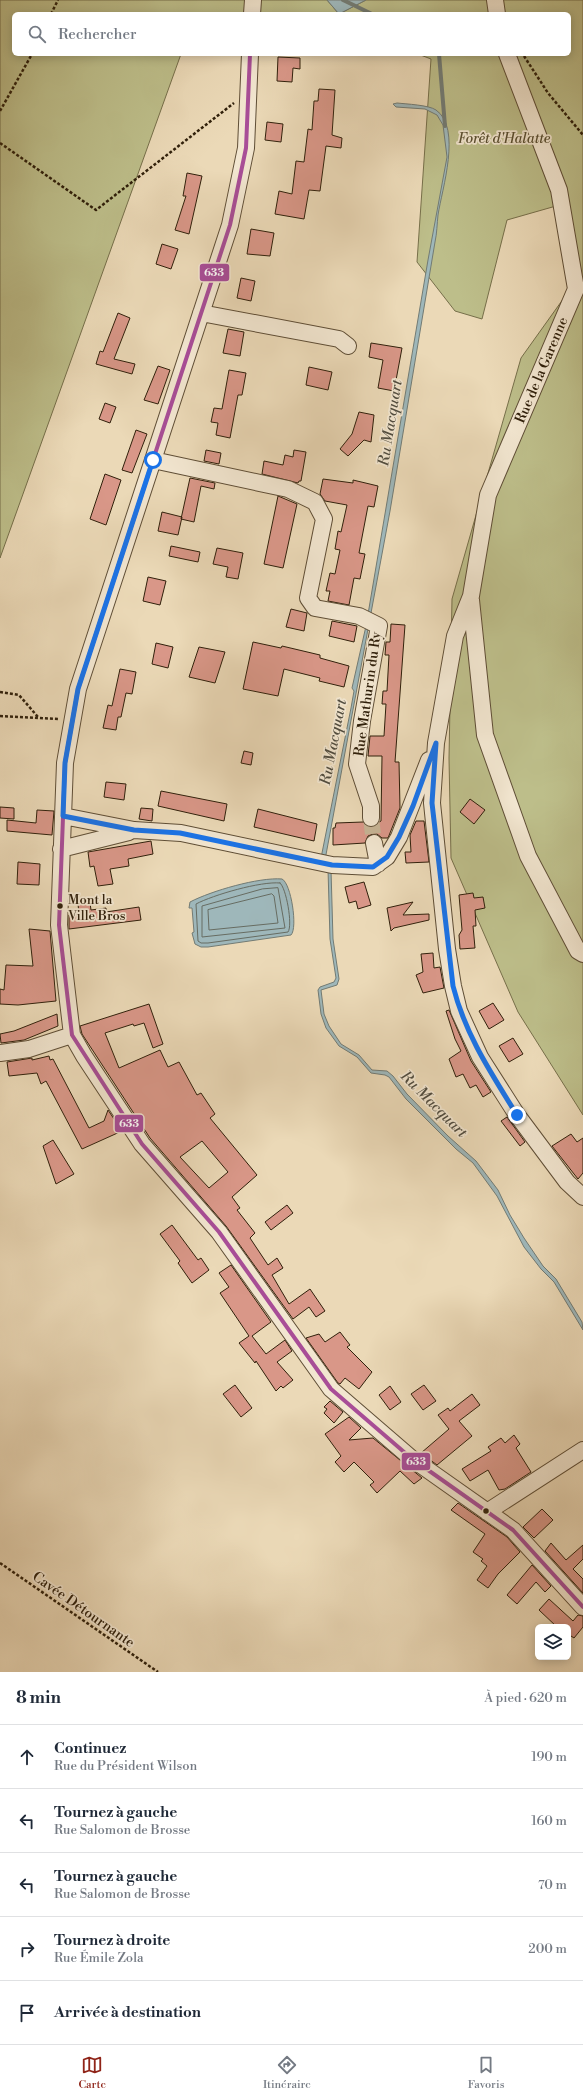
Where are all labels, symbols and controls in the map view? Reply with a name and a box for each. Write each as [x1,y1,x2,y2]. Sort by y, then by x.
search box [12,12,571,56]
icon: search [26,23,48,45]
text: Rechercher [58,25,137,44]
park label: Forêt d'Halatte [458,130,551,148]
line badge: 633 [199,263,230,282]
text: 633 [204,266,224,280]
street label: Rue de la Garenne [511,314,572,426]
water label: Ru Macquart [374,377,407,469]
route start [144,451,162,469]
street label: Rue Mathurin du Ry [350,630,386,758]
water label: Ru Macquart [316,696,351,788]
place label: Mont la Ville Bros [67,892,126,924]
marker: Mont la Ville Bros [55,901,65,911]
water label: Ru Macquart [395,1066,472,1143]
route end [508,1106,526,1124]
line badge: 633 [114,1114,144,1133]
text: 633 [119,1117,139,1131]
line badge: 633 [401,1452,431,1471]
text: 633 [406,1455,426,1469]
unlabelled marker [481,1506,491,1516]
street label: Cavée Détournante [29,1568,138,1652]
map controls [535,1624,571,1660]
button: layers [535,1624,571,1660]
text: 8 min [16,1687,61,1709]
text: À pied · 620 m [484,1690,567,1706]
text: Continuez [54,1739,126,1758]
icon: ahead [16,1746,38,1768]
text: 190 m [531,1749,567,1765]
text: Rue du Président Wilson [54,1758,197,1774]
text: Tournez à gauche [54,1803,177,1822]
icon: left [16,1810,38,1832]
text: 160 m [531,1813,567,1829]
text: Rue Salomon de Brosse [54,1822,190,1838]
text: Tournez à gauche [54,1867,177,1886]
icon: left [16,1874,38,1896]
text: 70 m [538,1877,567,1893]
text: Rue Salomon de Brosse [54,1886,190,1902]
text: Tournez à droite [54,1931,170,1950]
icon: right [16,1938,38,1960]
text: 200 m [528,1941,567,1957]
text: Rue Émile Zola [54,1950,144,1966]
icon: arrive [16,2002,38,2024]
text: Arrivée à destination [54,2003,201,2022]
tab: Carte [78,2054,106,2092]
tab: Itinéraire [263,2054,311,2092]
tab: Favoris [468,2054,505,2092]

